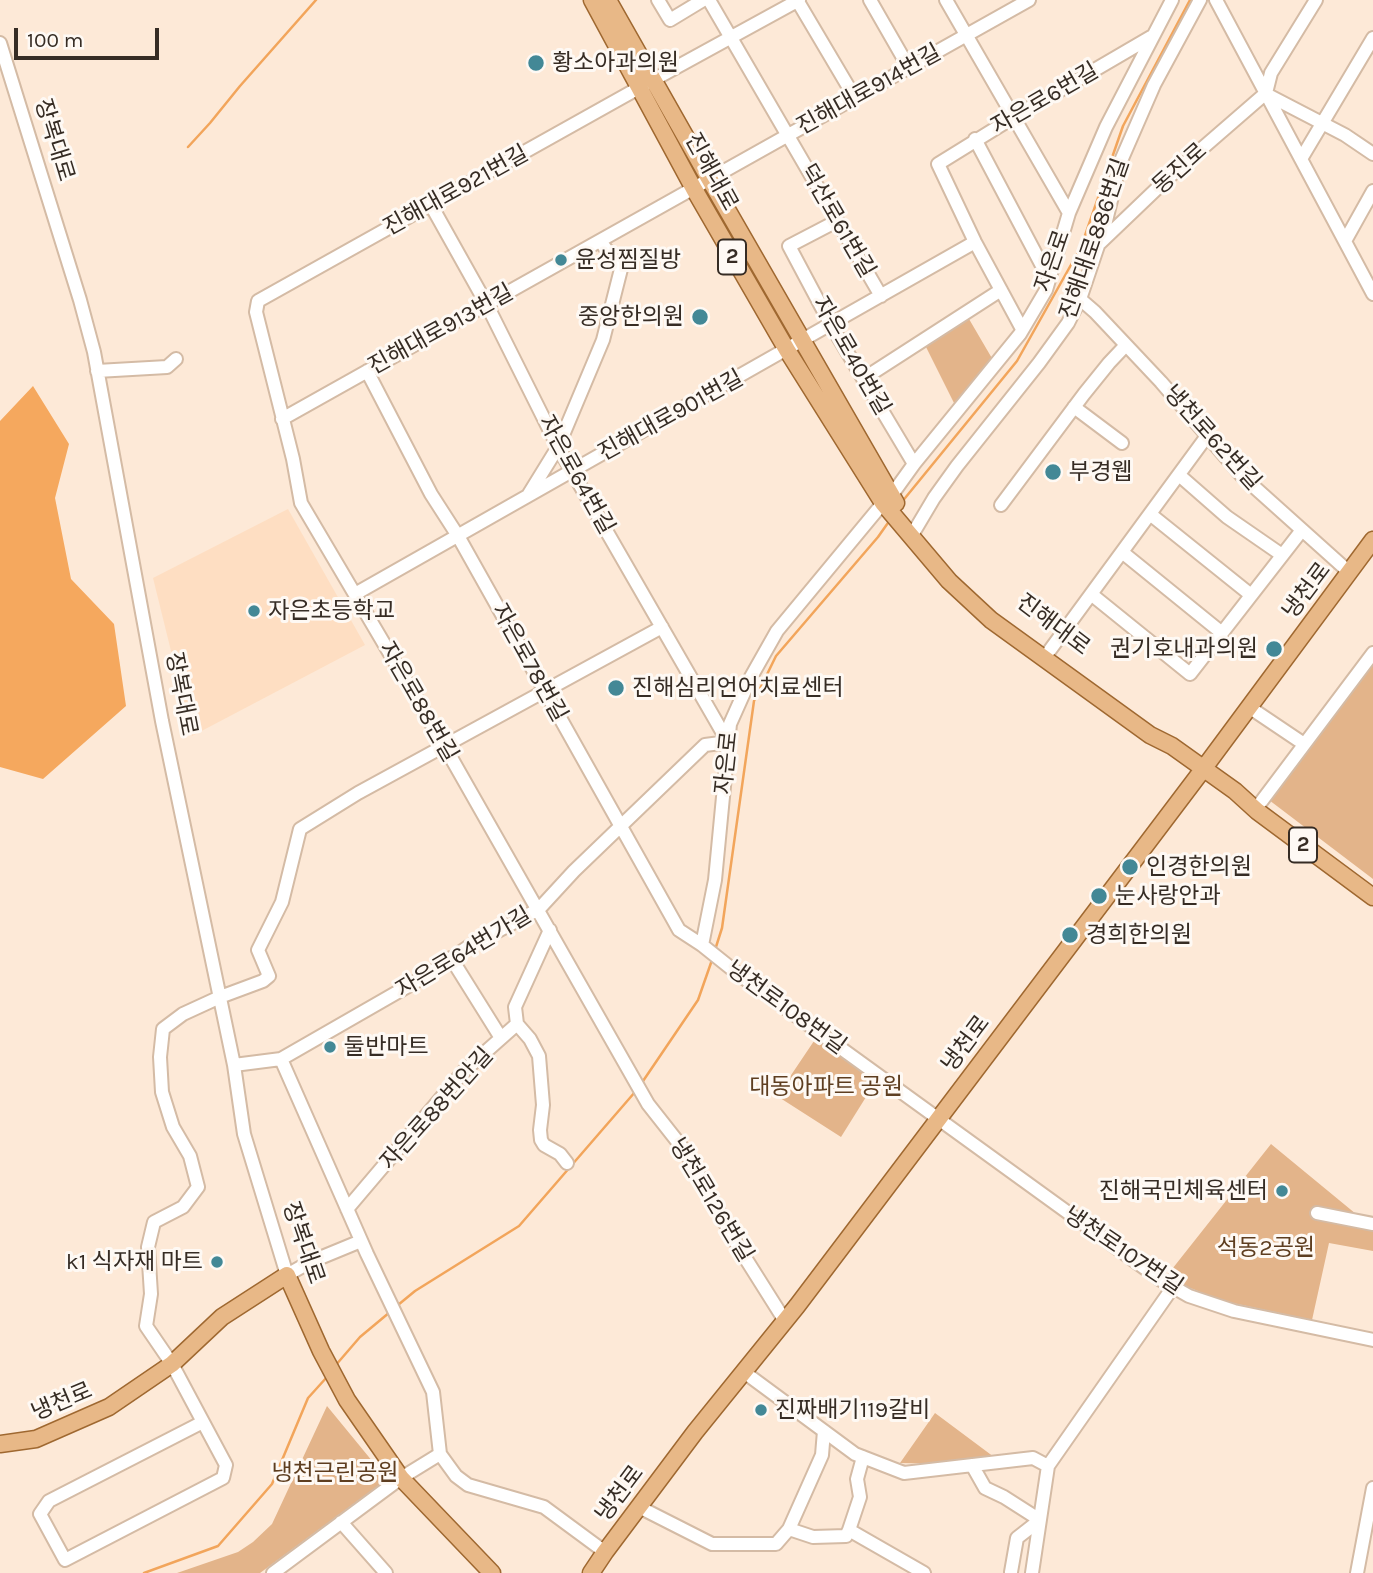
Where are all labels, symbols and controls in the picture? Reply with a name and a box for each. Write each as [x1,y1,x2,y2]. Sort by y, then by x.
scale bar [18,14,163,58]
text: 100 m [27,28,84,52]
street label: 진해대로914번길 [792,39,946,141]
place label: 황소아과의원 [552,49,679,77]
marker: 황소아과의원 [526,53,546,73]
street label: 자은로6번길 [987,57,1103,141]
street label: 장복대로 [28,95,80,185]
street label: 진해대로 [678,128,744,216]
street label: 동진로 [1147,138,1213,200]
street label: 진해대로921번길 [379,140,533,242]
street label: 진해대로886번길 [1055,155,1135,323]
street label: 덕산로61번길 [793,159,881,283]
street label: 자은로 [1030,226,1076,296]
road number: 2 [718,240,746,274]
place label: 윤성찜질방 [575,246,681,274]
marker: 윤성찜질방 [553,252,569,268]
street label: 진해대로913번길 [364,279,518,381]
street label: 자은로40번길 [806,292,896,420]
place label: 중앙한의원 [578,303,684,331]
marker: 중앙한의원 [690,307,710,327]
street label: 진해대로901번길 [594,365,748,467]
street label: 냉천로62번길 [1157,380,1267,496]
street label: 자은로64번길 [532,411,620,539]
place label: 부경웹 [1069,458,1132,486]
marker: 부경웹 [1043,462,1063,482]
street label: 냉천로 [1277,557,1337,625]
street label: 진해대로 [1011,589,1095,661]
place label: 자은초등학교 [268,597,395,625]
street label: 자은로78번길 [485,599,573,727]
marker: 자은초등학교 [246,603,262,619]
place label: 권기호내과의원 [1110,635,1258,663]
street label: 자은로88번길 [373,637,463,767]
marker: 권기호내과의원 [1264,639,1284,659]
street label: 장복대로 [159,650,203,738]
place label: 진해심리언어치료센터 [632,674,844,702]
marker: 진해심리언어치료센터 [606,678,626,698]
street label: 자은로 [710,730,744,796]
road number: 2 [1289,828,1317,862]
place label: 인경한의원 [1146,853,1252,881]
marker: 인경한의원 [1120,857,1140,877]
place label: 눈사랑안과 [1115,882,1221,910]
marker: 눈사랑안과 [1089,886,1109,906]
street label: 자은로64번가길 [391,902,537,1004]
place label: 경희한의원 [1086,921,1192,949]
marker: 경희한의원 [1060,925,1080,945]
street label: 냉천로108번길 [721,955,851,1061]
street label: 냉천로 [936,1010,996,1078]
place label: 둘반마트 [344,1033,429,1061]
marker: 둘반마트 [322,1039,338,1055]
street label: 자은로88번안길 [375,1042,499,1176]
park label: 대동아파트 공원 [749,1073,903,1101]
street label: 냉천로126번길 [663,1133,759,1267]
place label: 진해국민체육센터 [1099,1177,1268,1205]
marker: 진해국민체육센터 [1274,1183,1290,1199]
street label: 장복대로 [276,1198,330,1288]
street label: 냉천로107번길 [1058,1201,1188,1301]
park label: 석동2공원 [1217,1234,1315,1262]
place label: k1 식자재 마트 [66,1248,203,1276]
marker: k1 식자재 마트 [209,1254,225,1270]
street label: 냉천로 [27,1377,97,1427]
place label: 진짜배기119갈비 [775,1396,931,1424]
marker: 진짜배기119갈비 [753,1402,769,1418]
park label: 냉천근린공원 [272,1459,398,1487]
street label: 냉천로 [590,1460,650,1528]

